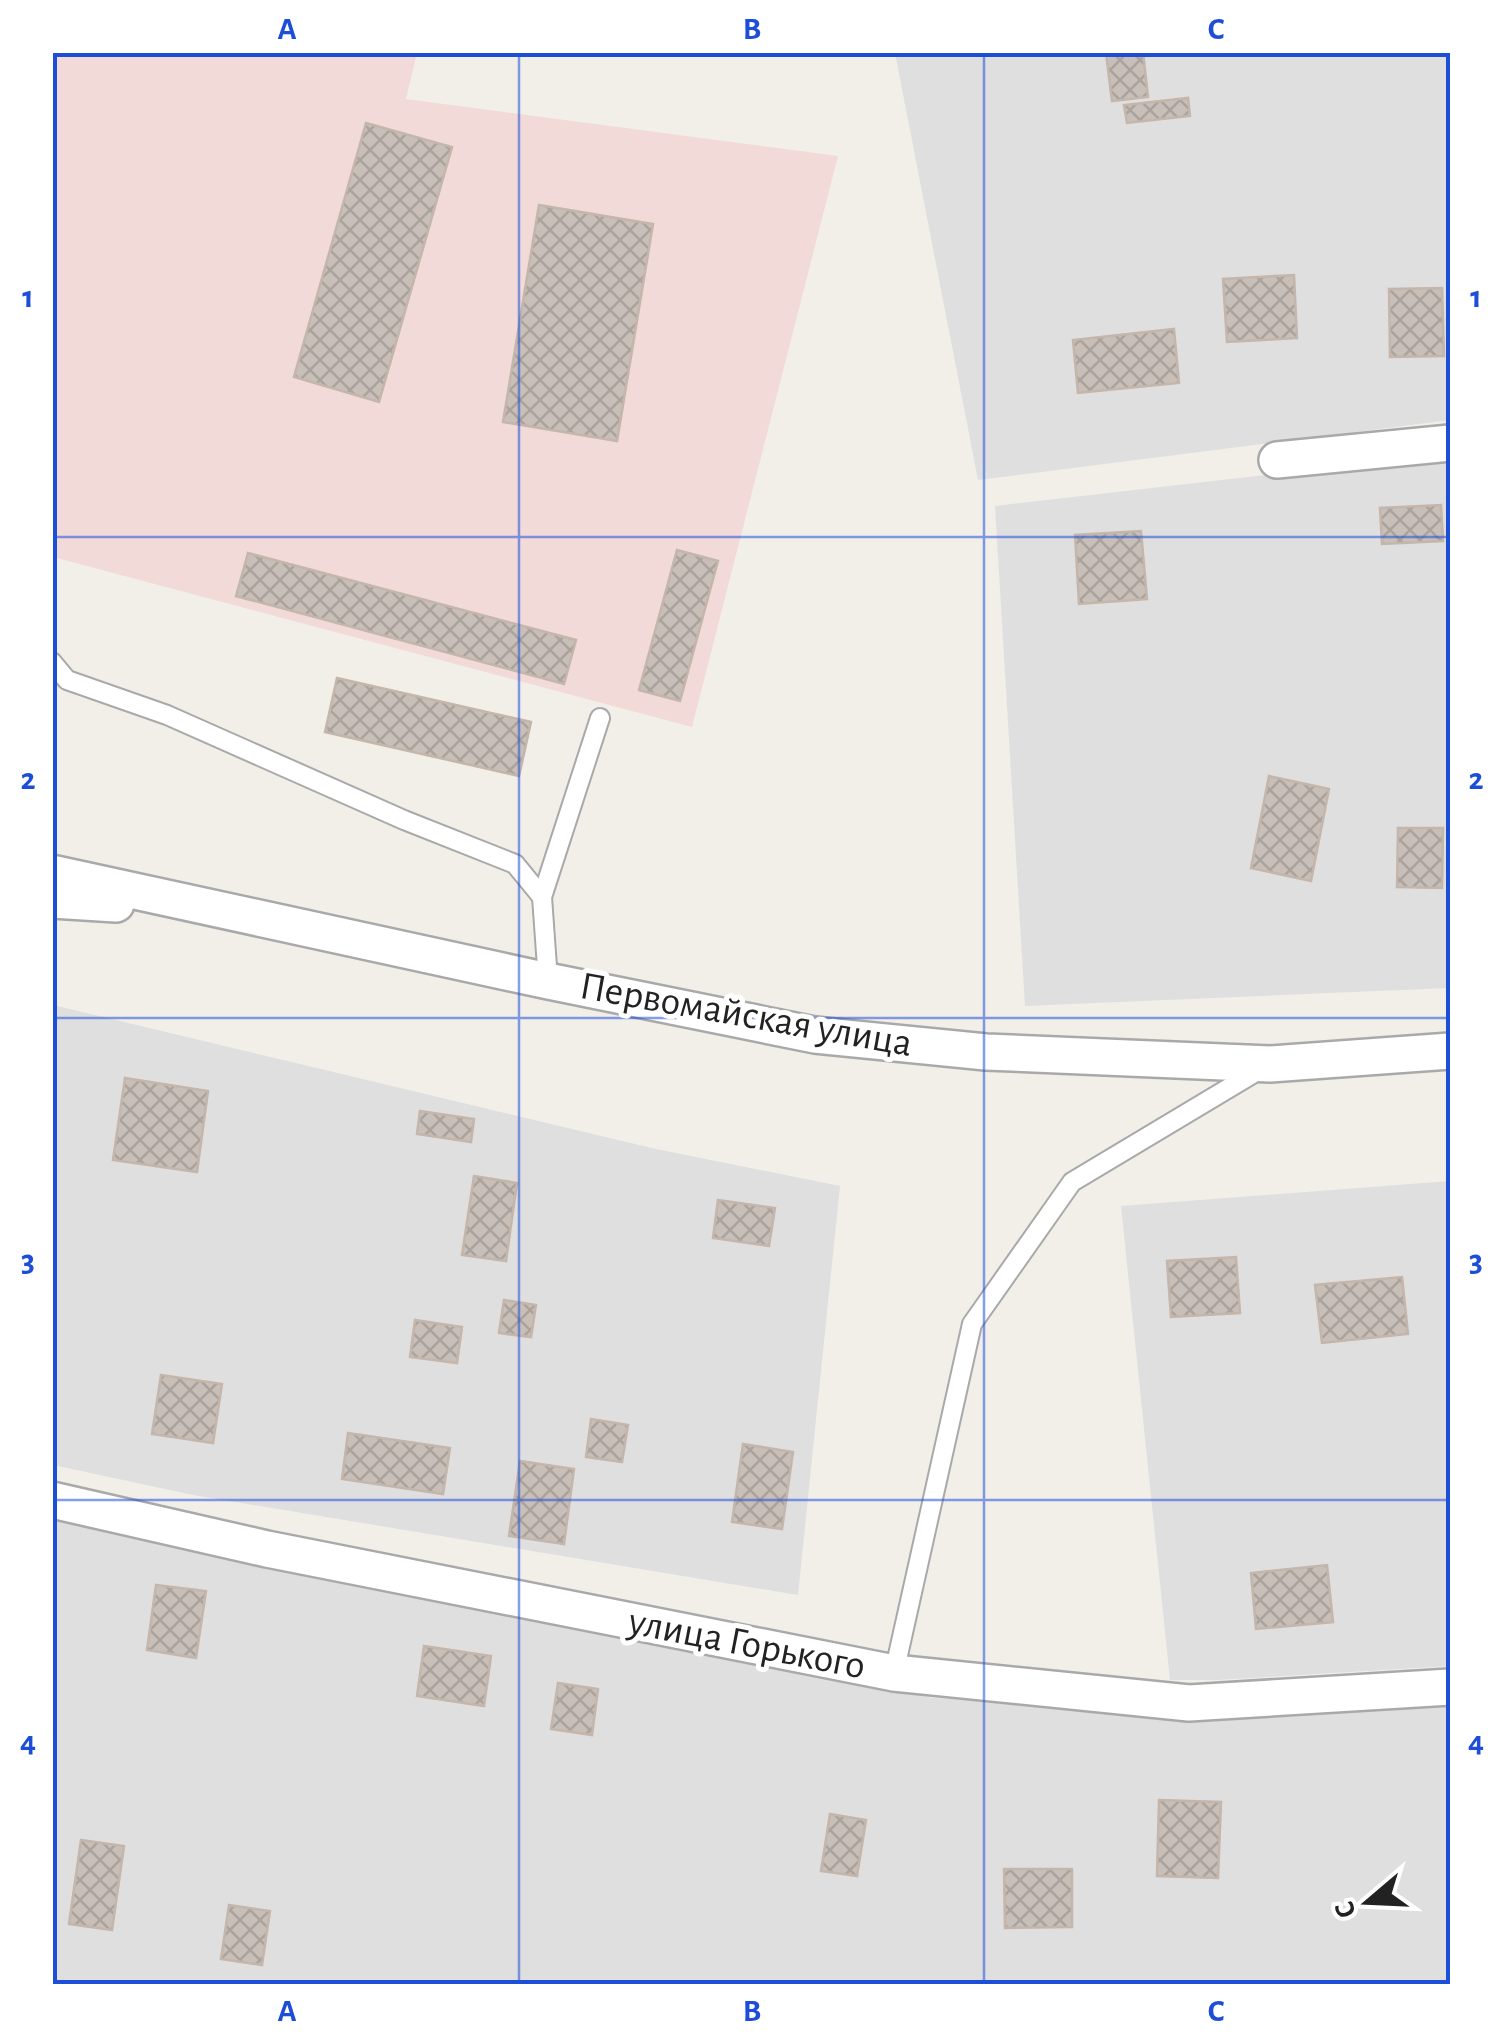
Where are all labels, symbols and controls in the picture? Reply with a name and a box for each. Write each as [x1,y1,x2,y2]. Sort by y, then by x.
text: A [277,13,297,45]
text: B [743,13,761,45]
text: C [1208,13,1225,45]
text: 1 [22,281,34,313]
text: 1 [1470,281,1482,313]
text: 2 [20,763,36,795]
text: 2 [1468,763,1484,795]
street label: Первомайская улица [577,966,915,1064]
text: 3 [21,1245,35,1277]
text: 3 [1469,1245,1483,1277]
street label: улица Горького [624,1601,869,1687]
text: 4 [20,1726,36,1758]
text: 4 [1468,1726,1484,1758]
north arrow [1318,1852,1418,1952]
text: С [1330,1898,1362,1921]
text: A [277,1995,297,2027]
text: B [743,1995,761,2027]
text: C [1208,1995,1225,2027]

